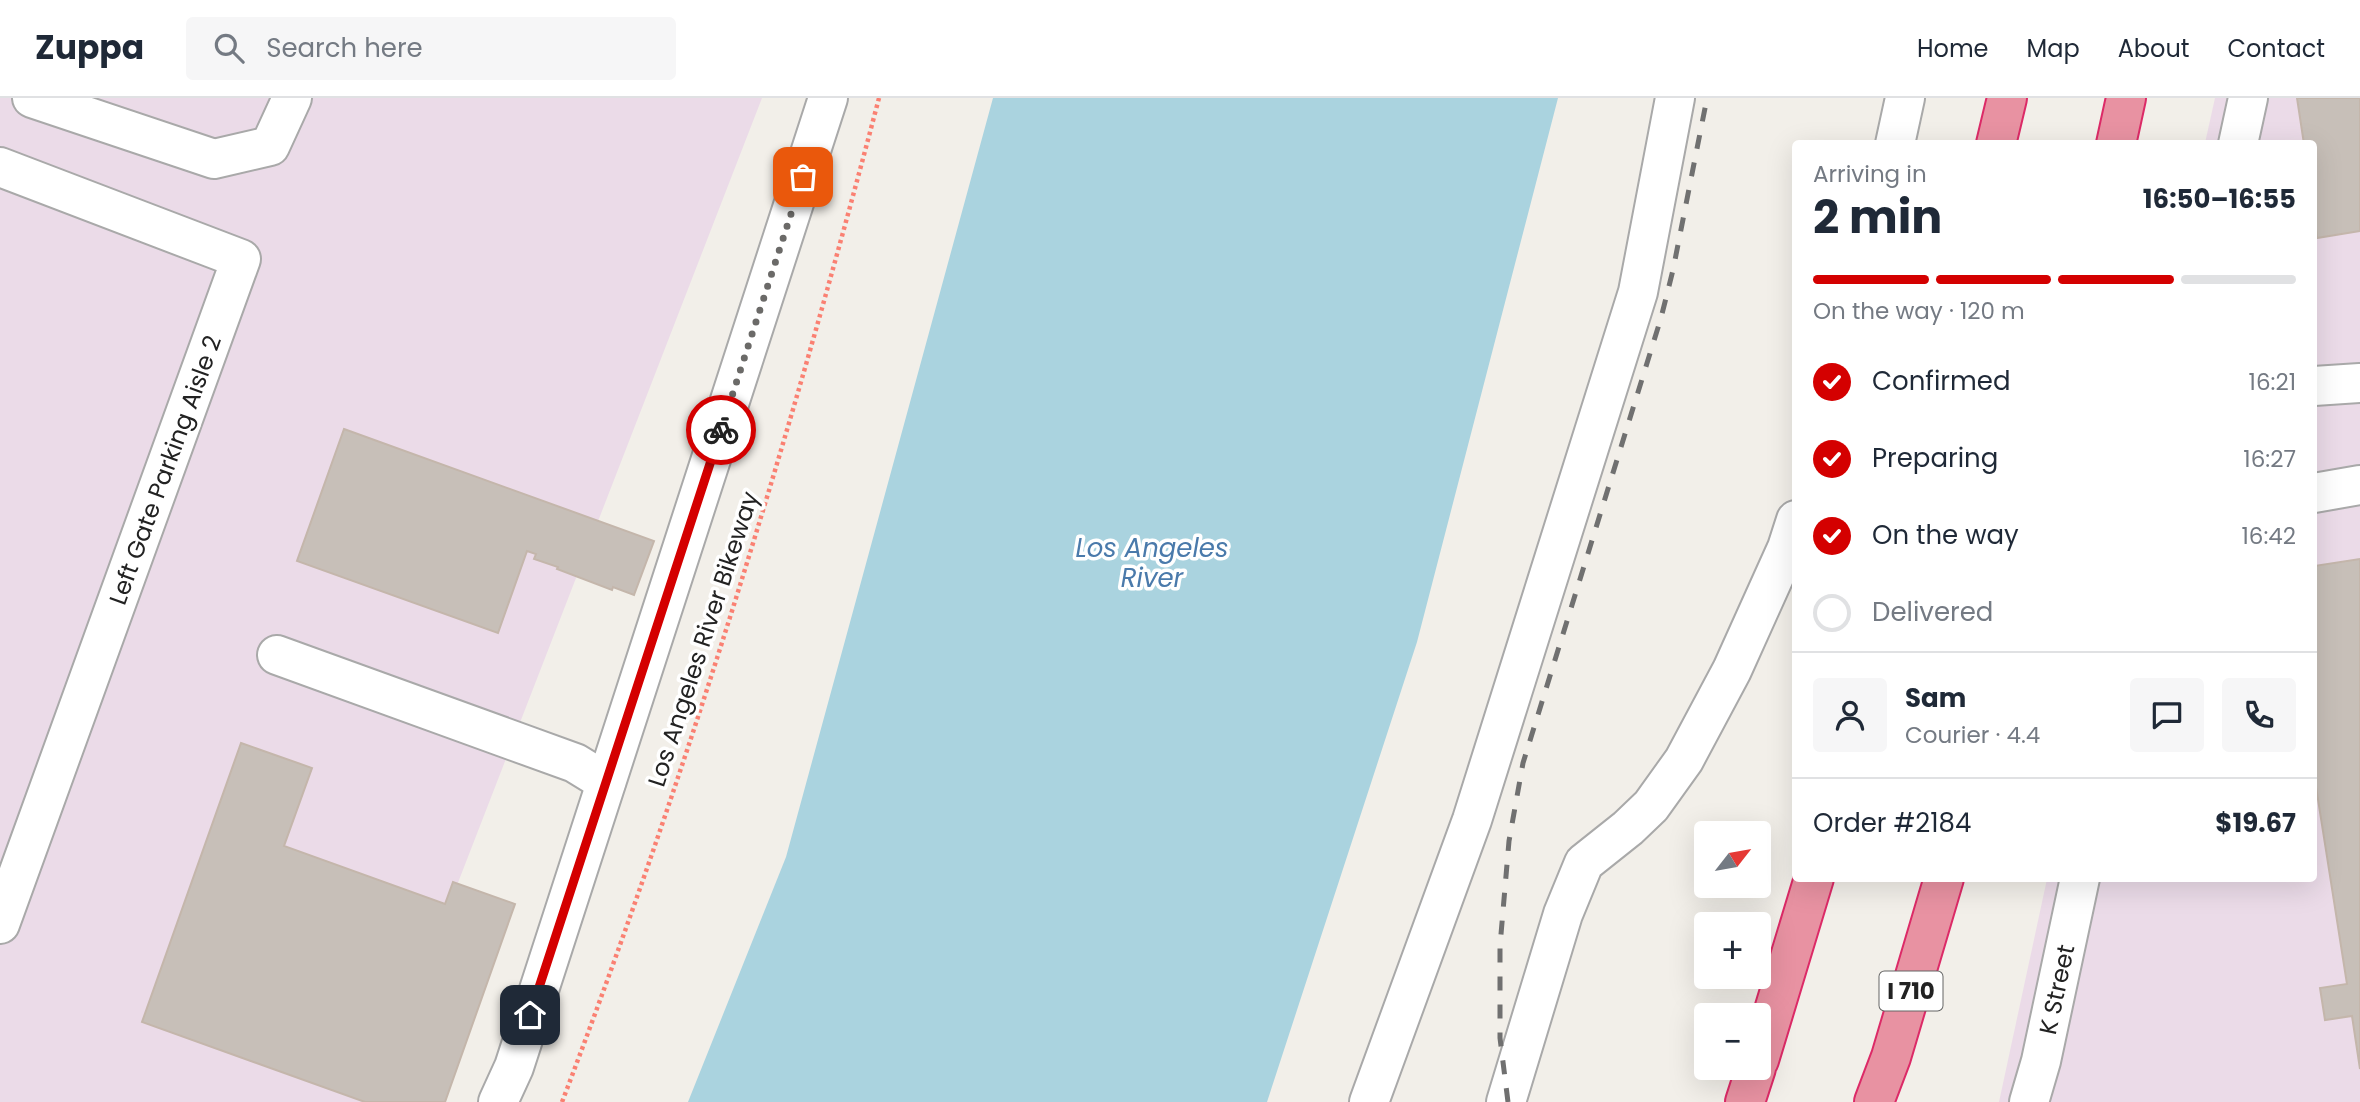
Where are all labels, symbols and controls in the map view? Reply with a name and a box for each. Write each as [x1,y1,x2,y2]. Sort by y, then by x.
search box [186,17,676,80]
text: Zuppa [35,24,144,71]
icon: search [210,29,248,67]
text: Search here [266,30,423,66]
text: Home [1917,32,1989,65]
text: Map [2027,32,2080,65]
text: About [2118,32,2189,65]
text: Contact [2227,32,2325,65]
pin [773,147,833,207]
icon: bag [784,158,822,196]
text: Arriving in [1813,158,1927,190]
text: 16:50–16:55 [2143,181,2296,217]
text: 2 min [1813,185,1942,249]
text: On the way · 120 m [1813,295,2025,327]
street label: Left Gate Parking Aisle 2 [101,331,229,609]
icon: check [1813,363,1851,401]
text: Confirmed [1872,363,2010,399]
text: 16:21 [2249,366,2296,398]
courier [686,395,756,465]
icon: bike [702,411,740,449]
icon: check [1813,440,1851,478]
text: Preparing [1872,440,1998,476]
text: 16:27 [2243,443,2296,475]
street label: Los Angeles River Bikeway [640,487,767,791]
icon: check [1813,517,1851,555]
text: On the way [1872,517,2019,553]
text: 16:42 [2241,520,2296,552]
water label: Los Angeles River [1075,530,1229,596]
text: Delivered [1872,594,1993,630]
button: person [1813,678,1887,752]
button: chat [2130,678,2204,752]
button: phone [2222,678,2296,752]
text: Sam [1905,680,1966,716]
text: Courier · 4.4 [1905,719,2040,751]
text: Order #2184 [1813,805,1971,841]
text: $19.67 [2215,805,2296,841]
north arrow [1694,821,1771,898]
map controls [1694,821,1771,1080]
button: + [1694,912,1771,989]
street label: K Street [2031,941,2082,1037]
road number: I 710 [1880,972,1942,1010]
pin [500,985,560,1045]
icon: home [511,996,549,1034]
button: − [1694,1003,1771,1080]

